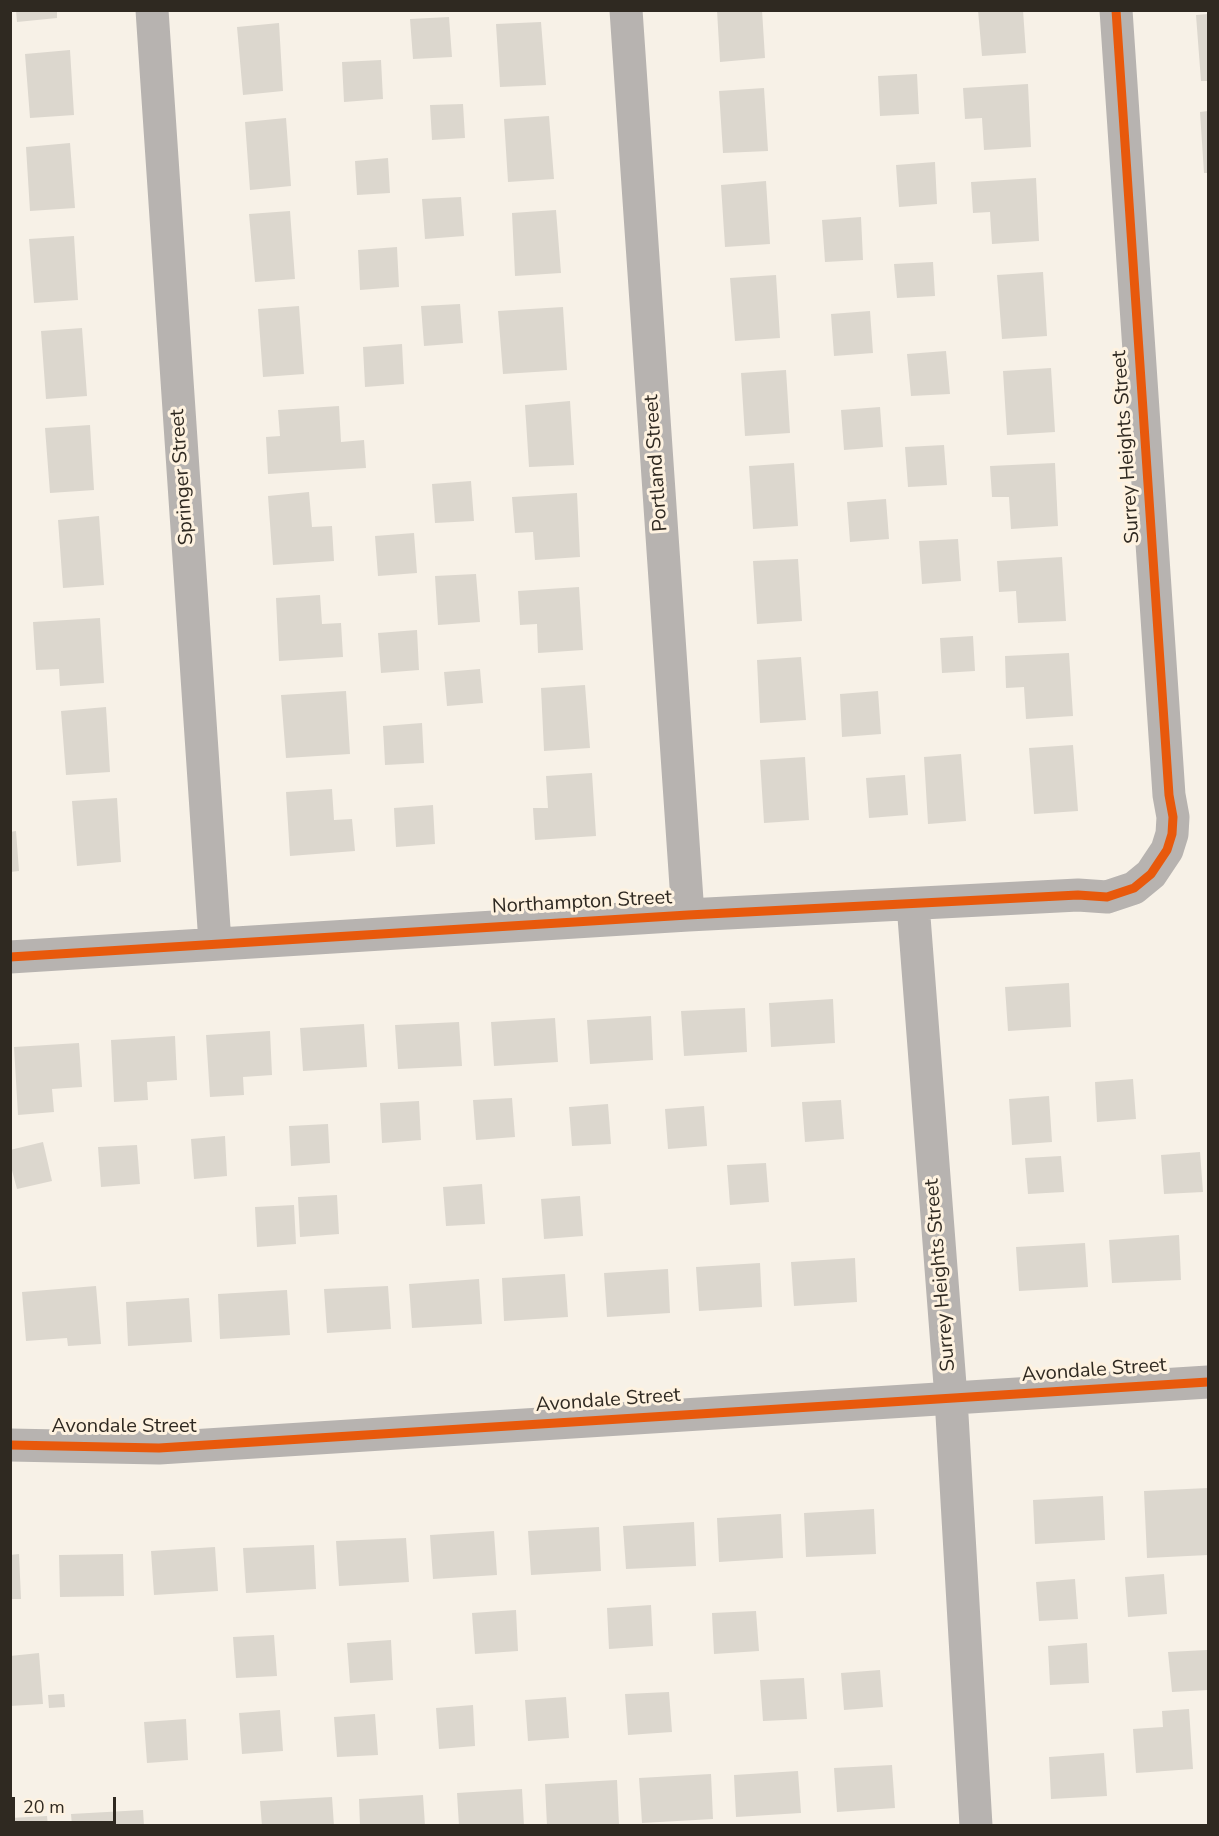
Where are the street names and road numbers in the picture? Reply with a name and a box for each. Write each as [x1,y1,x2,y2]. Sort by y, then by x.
street label: Surrey Heights Street [1108,350,1146,544]
street label: Portland Street [640,394,674,532]
street label: Springer Street [166,408,200,546]
street label: Northampton Street [491,886,673,920]
street label: Surrey Heights Street [921,1178,961,1372]
street label: Avondale Street [1021,1354,1167,1388]
street label: Avondale Street [535,1384,681,1418]
street label: Avondale Street [51,1415,197,1439]

